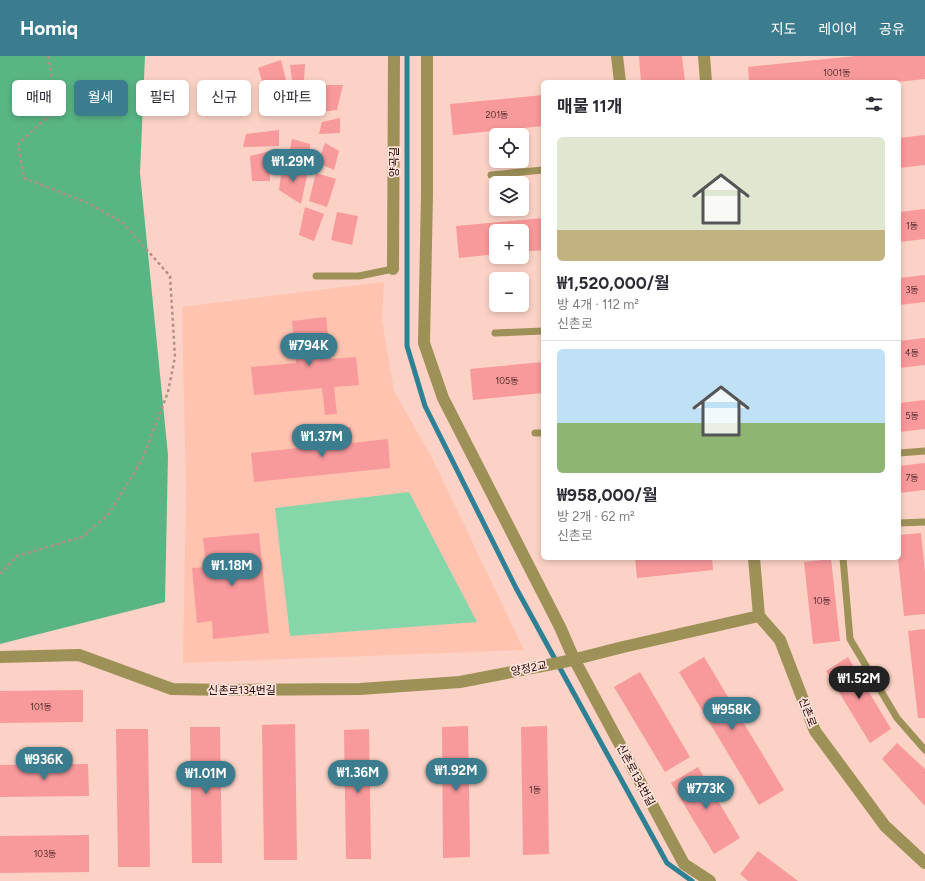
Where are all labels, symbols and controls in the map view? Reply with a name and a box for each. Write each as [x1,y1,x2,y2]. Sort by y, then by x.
text: Homiq [20,17,78,40]
text: 지도 [771,21,797,38]
text: 레이어 [819,21,857,38]
text: 공유 [879,21,905,38]
house number: 1001동 [823,67,851,78]
chip: 매매 [12,80,66,116]
chip: 월세 [74,80,128,116]
chip: 필터 [136,80,189,116]
chip: 신규 [197,80,251,116]
chip: 아파트 [259,80,326,116]
icon: filters [863,93,885,115]
text: 매물 11개 [557,96,622,116]
house number: 201동 [486,109,508,120]
map controls [489,128,529,312]
button: locate [489,128,529,168]
street label: 양곡길 [388,147,401,177]
pin: ₩1.29M [260,149,326,183]
text: ₩1.29M [272,154,314,169]
icon: home [685,163,757,235]
button: layers [489,176,529,216]
house number: 1동 [906,220,918,231]
button: + [489,224,529,264]
button: − [489,272,529,312]
text: ₩1,520,000/월 [557,273,670,293]
house number: 3동 [905,284,919,295]
text: 방 4개 · 112 m² [557,297,639,312]
text: 신촌로 [557,316,593,331]
pin: ₩794K [281,333,337,367]
text: ₩794K [289,338,329,353]
house number: 4동 [905,347,919,358]
house number: 105동 [496,375,518,386]
icon: home [685,375,757,447]
house number: 5동 [905,410,919,421]
pin: ₩1.37M [289,424,355,458]
text: ₩1.37M [301,429,343,444]
house number: 7동 [905,472,919,483]
text: ₩958,000/월 [557,485,658,505]
text: 방 2개 · 62 m² [557,509,635,524]
text: 신촌로 [557,528,593,543]
pin: ₩1.18M [199,553,265,587]
text: ₩1.18M [212,558,252,573]
house number: 10동 [813,595,831,606]
street label: 양정2교 [510,659,548,678]
pin: ₩1.52M [826,666,892,700]
text: ₩1.52M [838,671,880,686]
street label: 신촌로134번길 [208,684,276,697]
street label: 신촌로 [796,696,819,729]
pin: ₩958K [704,697,760,731]
house number: 101동 [30,701,52,712]
text: ₩958K [712,702,752,717]
street label: 신촌로134번길 [614,742,657,808]
pin: ₩936K [16,747,72,781]
text: ₩936K [25,752,63,767]
pin: ₩1.92M [423,758,489,792]
pin: ₩1.36M [325,760,391,794]
pin: ₩1.01M [173,761,239,795]
text: ₩1.92M [435,763,477,778]
text: ₩1.36M [337,765,379,780]
text: ₩1.01M [185,766,227,781]
pin: ₩773K [678,776,734,810]
text: ₩773K [687,781,725,796]
house number: 1동 [529,784,541,795]
house number: 103동 [34,848,56,859]

